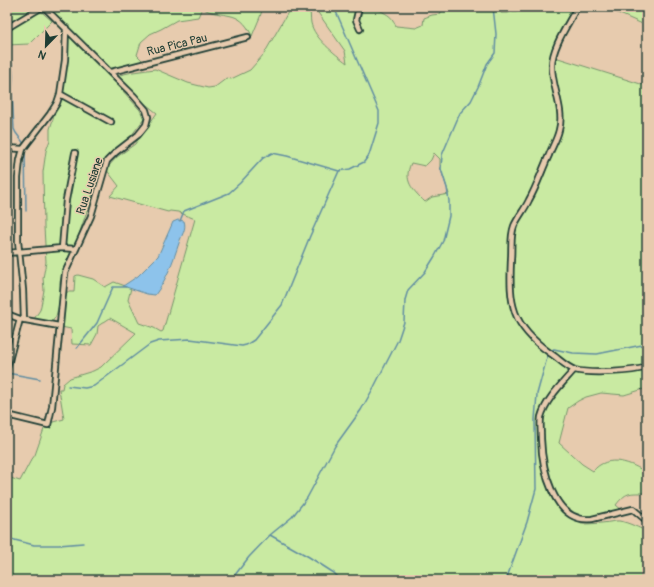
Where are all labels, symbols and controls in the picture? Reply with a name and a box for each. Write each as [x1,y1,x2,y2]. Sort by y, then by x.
north arrow [26,26,66,66]
street label: Rua Pica Pau [145,30,209,60]
text: N [36,47,48,62]
street label: Rua Lusiane [73,155,107,217]

